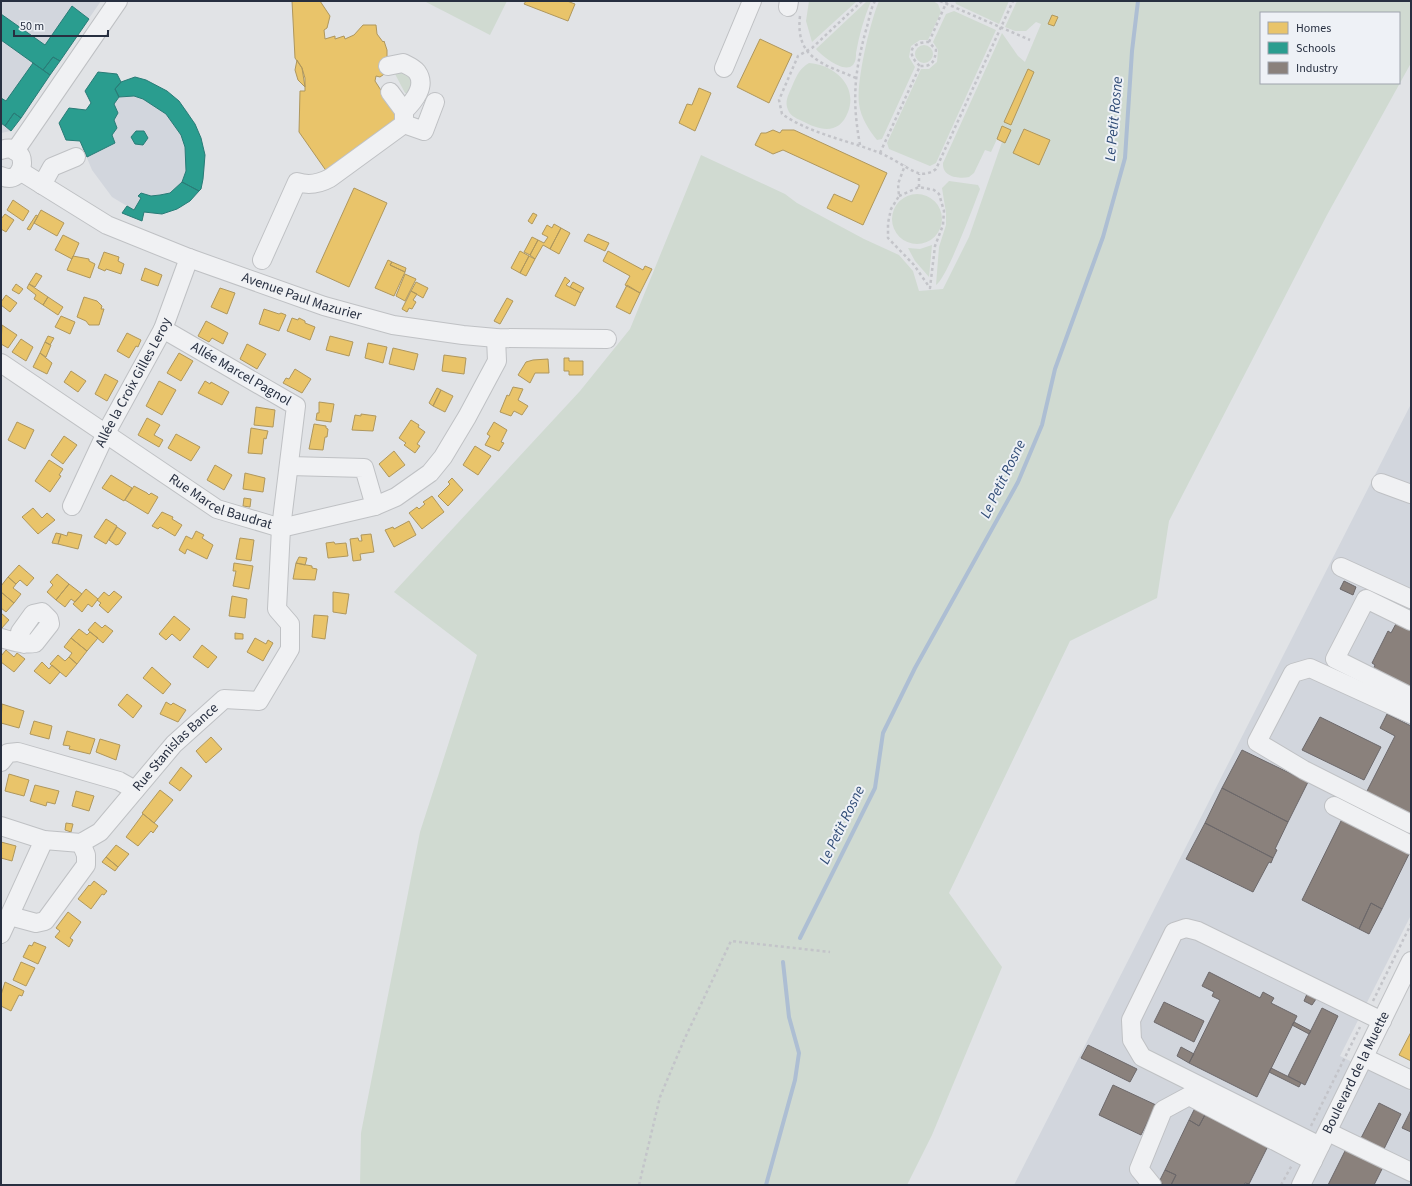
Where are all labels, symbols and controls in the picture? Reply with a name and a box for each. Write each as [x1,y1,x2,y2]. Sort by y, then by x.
scale bar [14,12,108,38]
legend [1260,12,1400,84]
text: 50 m [20,18,44,35]
text: Homes [1296,20,1331,37]
text: Schools [1296,40,1336,57]
text: Industry [1296,60,1338,77]
water label: Le Petit Rosne [1100,76,1128,162]
street label: Avenue Paul Mazurier [239,268,364,326]
street label: Allée la Croix Gilles Leroy [91,314,176,451]
street label: Allée Marcel Pagnol [187,337,295,411]
water label: Le Petit Rosne [975,436,1031,522]
street label: Rue Marcel Baudrat [165,469,275,535]
street label: Rue Stanislas Bance [128,698,223,796]
water label: Le Petit Rosne [814,782,870,868]
street label: Boulevard de la Muette [1318,1008,1395,1137]

